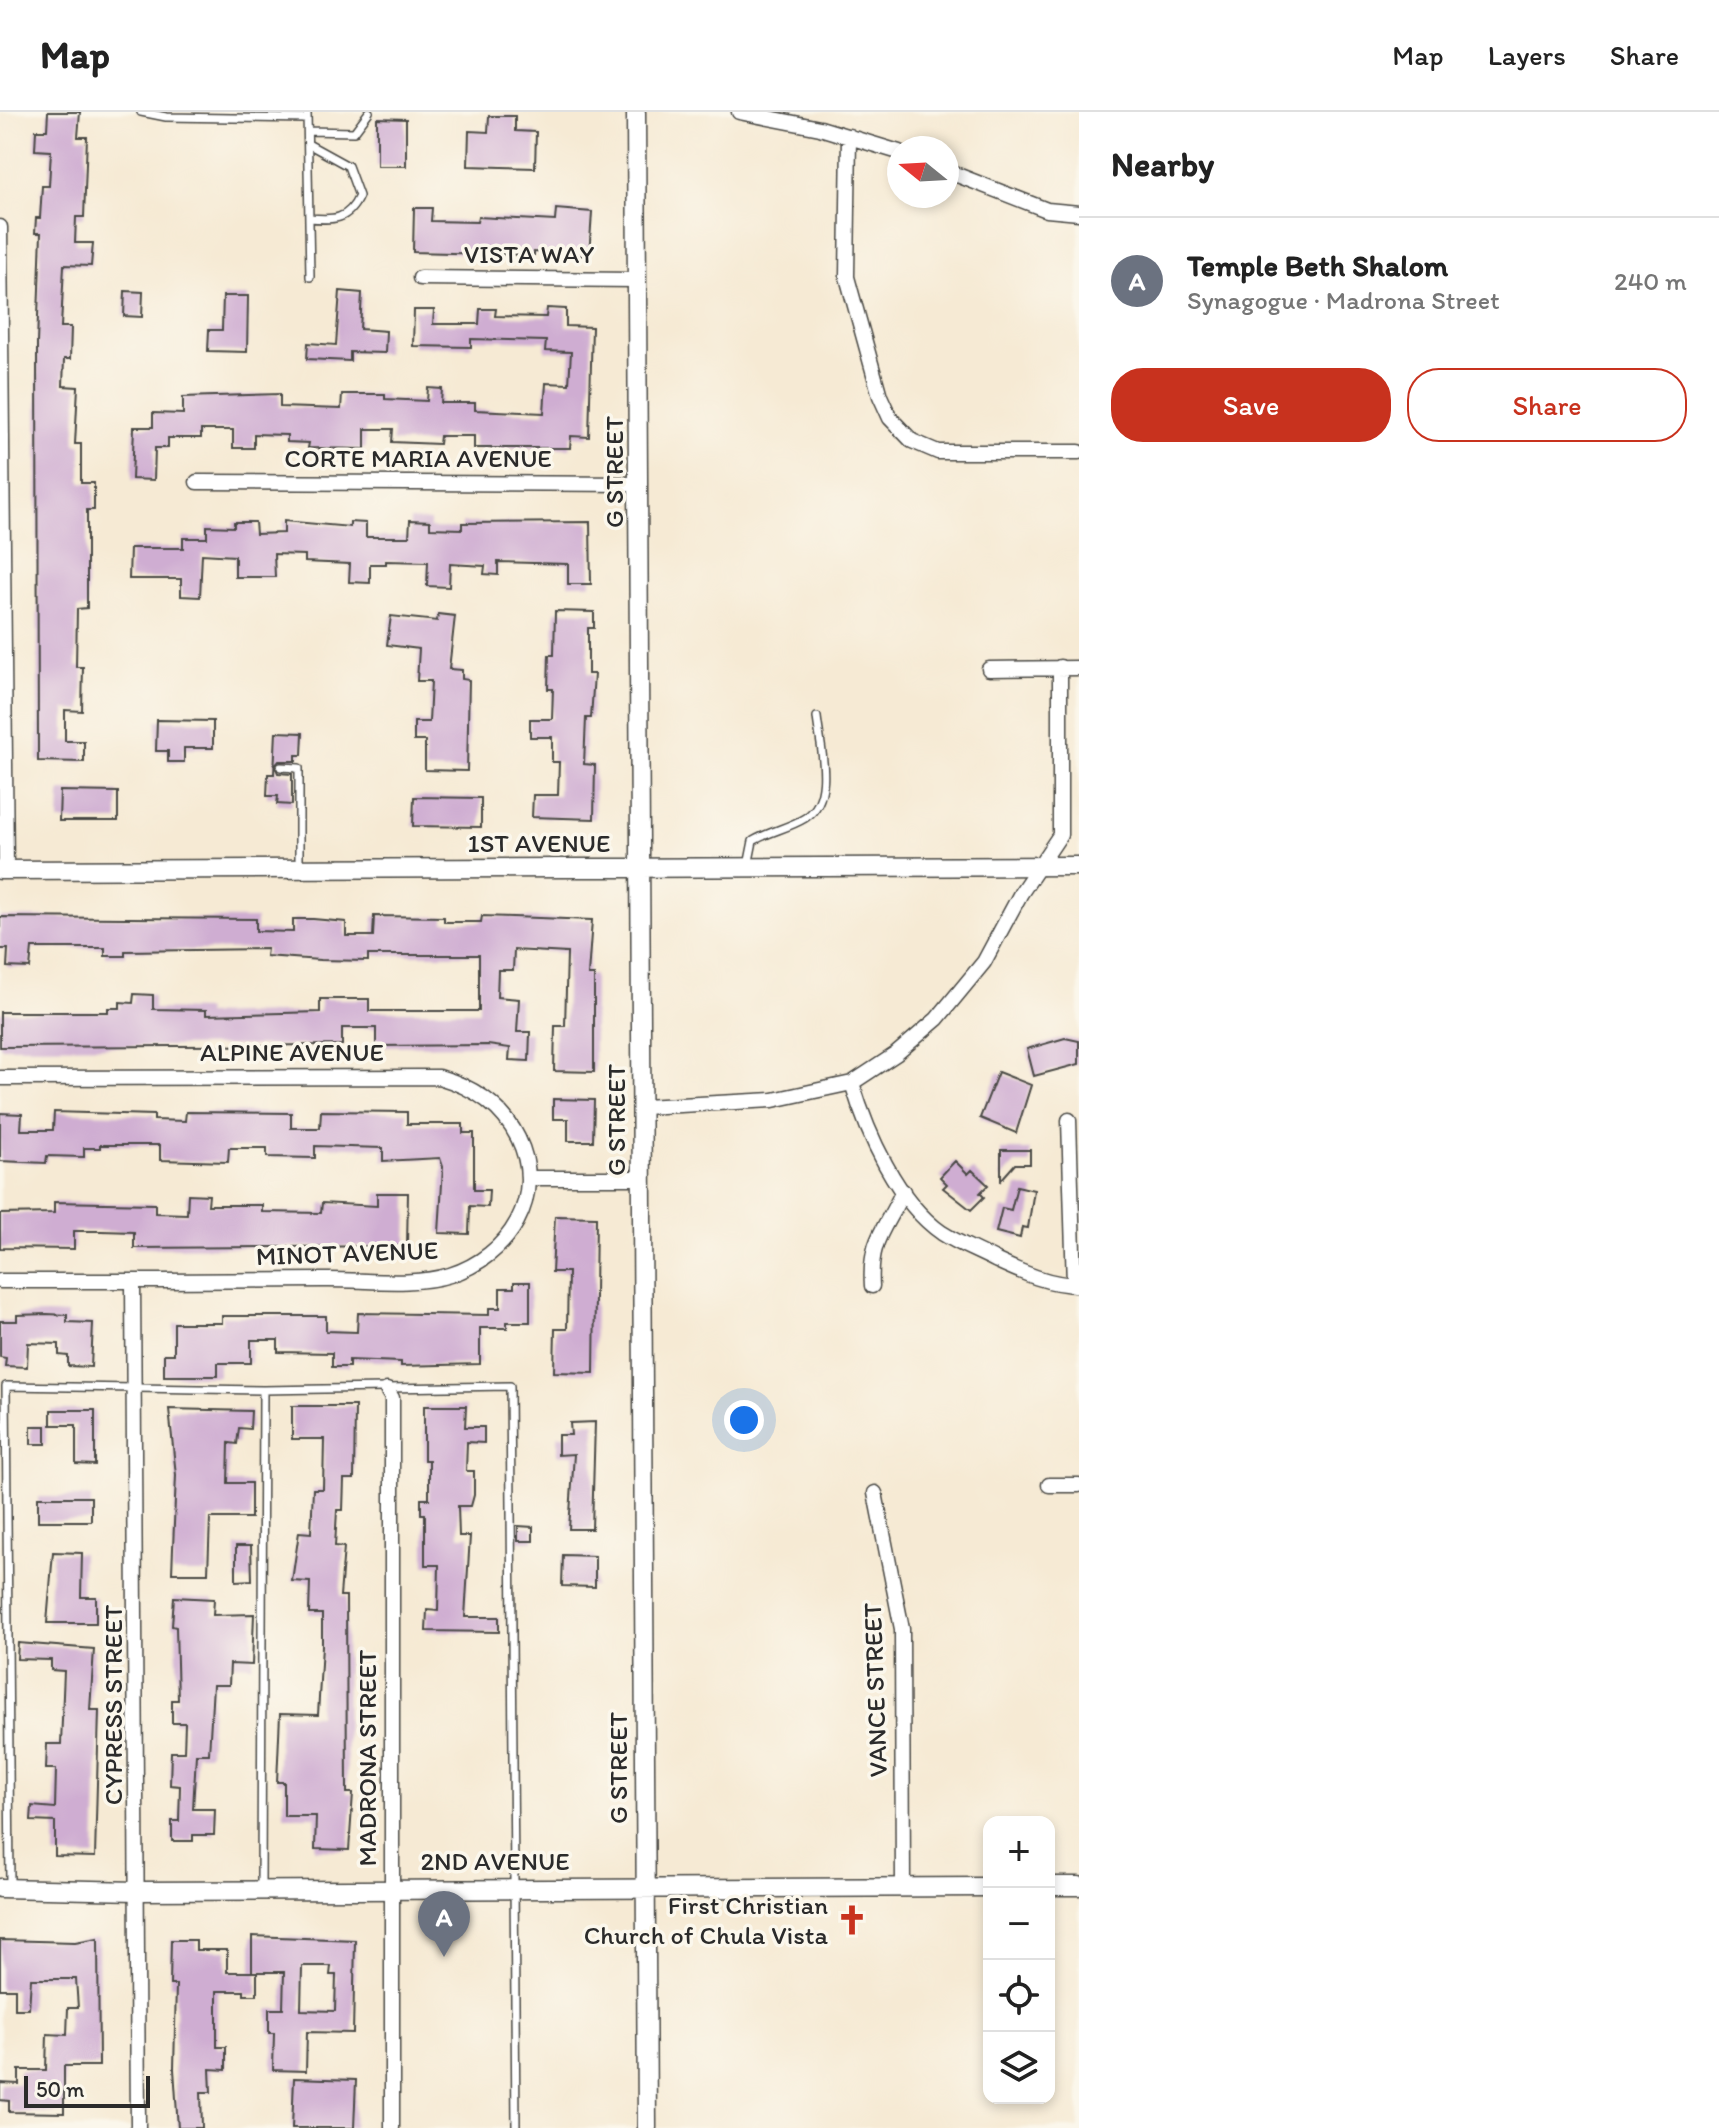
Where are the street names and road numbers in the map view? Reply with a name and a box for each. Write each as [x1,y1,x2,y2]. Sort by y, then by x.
street label: VISTA WAY [464,238,594,270]
street label: G STREET [598,415,630,528]
street label: CORTE MARIA AVENUE [284,442,552,474]
street label: 1ST AVENUE [468,827,610,859]
street label: ALPINE AVENUE [200,1036,384,1068]
street label: G STREET [600,1063,632,1176]
street label: MINOT AVENUE [255,1234,439,1272]
street label: VANCE STREET [856,1602,894,1778]
street label: CYPRESS STREET [97,1604,129,1805]
street label: MADRONA STREET [351,1649,383,1866]
street label: G STREET [602,1711,634,1824]
street label: 2ND AVENUE [420,1845,570,1877]

